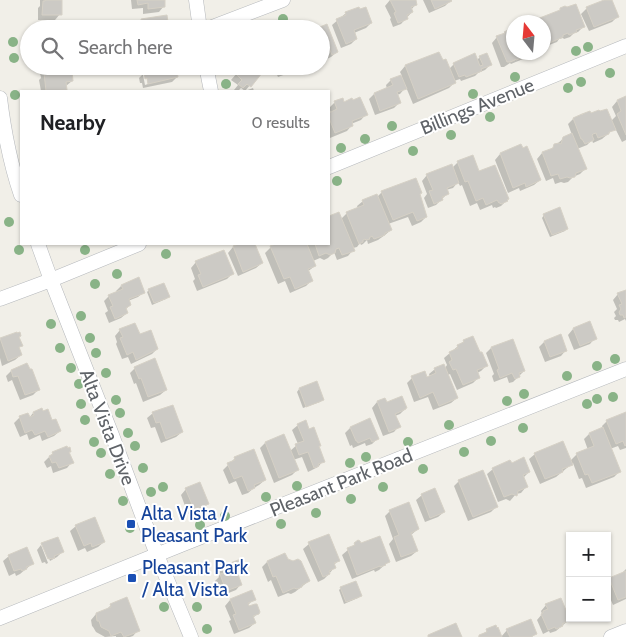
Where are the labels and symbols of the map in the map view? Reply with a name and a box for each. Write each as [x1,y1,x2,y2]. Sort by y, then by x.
north arrow [506,15,551,60]
street label: Billings Avenue [417,73,538,140]
street label: Alta Vista Drive [75,366,140,489]
street label: Pleasant Park Road [266,443,416,522]
place label: Alta Vista / Pleasant Park [141,502,248,547]
marker: Alta Vista / Pleasant Park [125,518,137,530]
place label: Pleasant Park / Alta Vista [141,556,249,601]
marker: Pleasant Park / Alta Vista [126,572,138,584]

